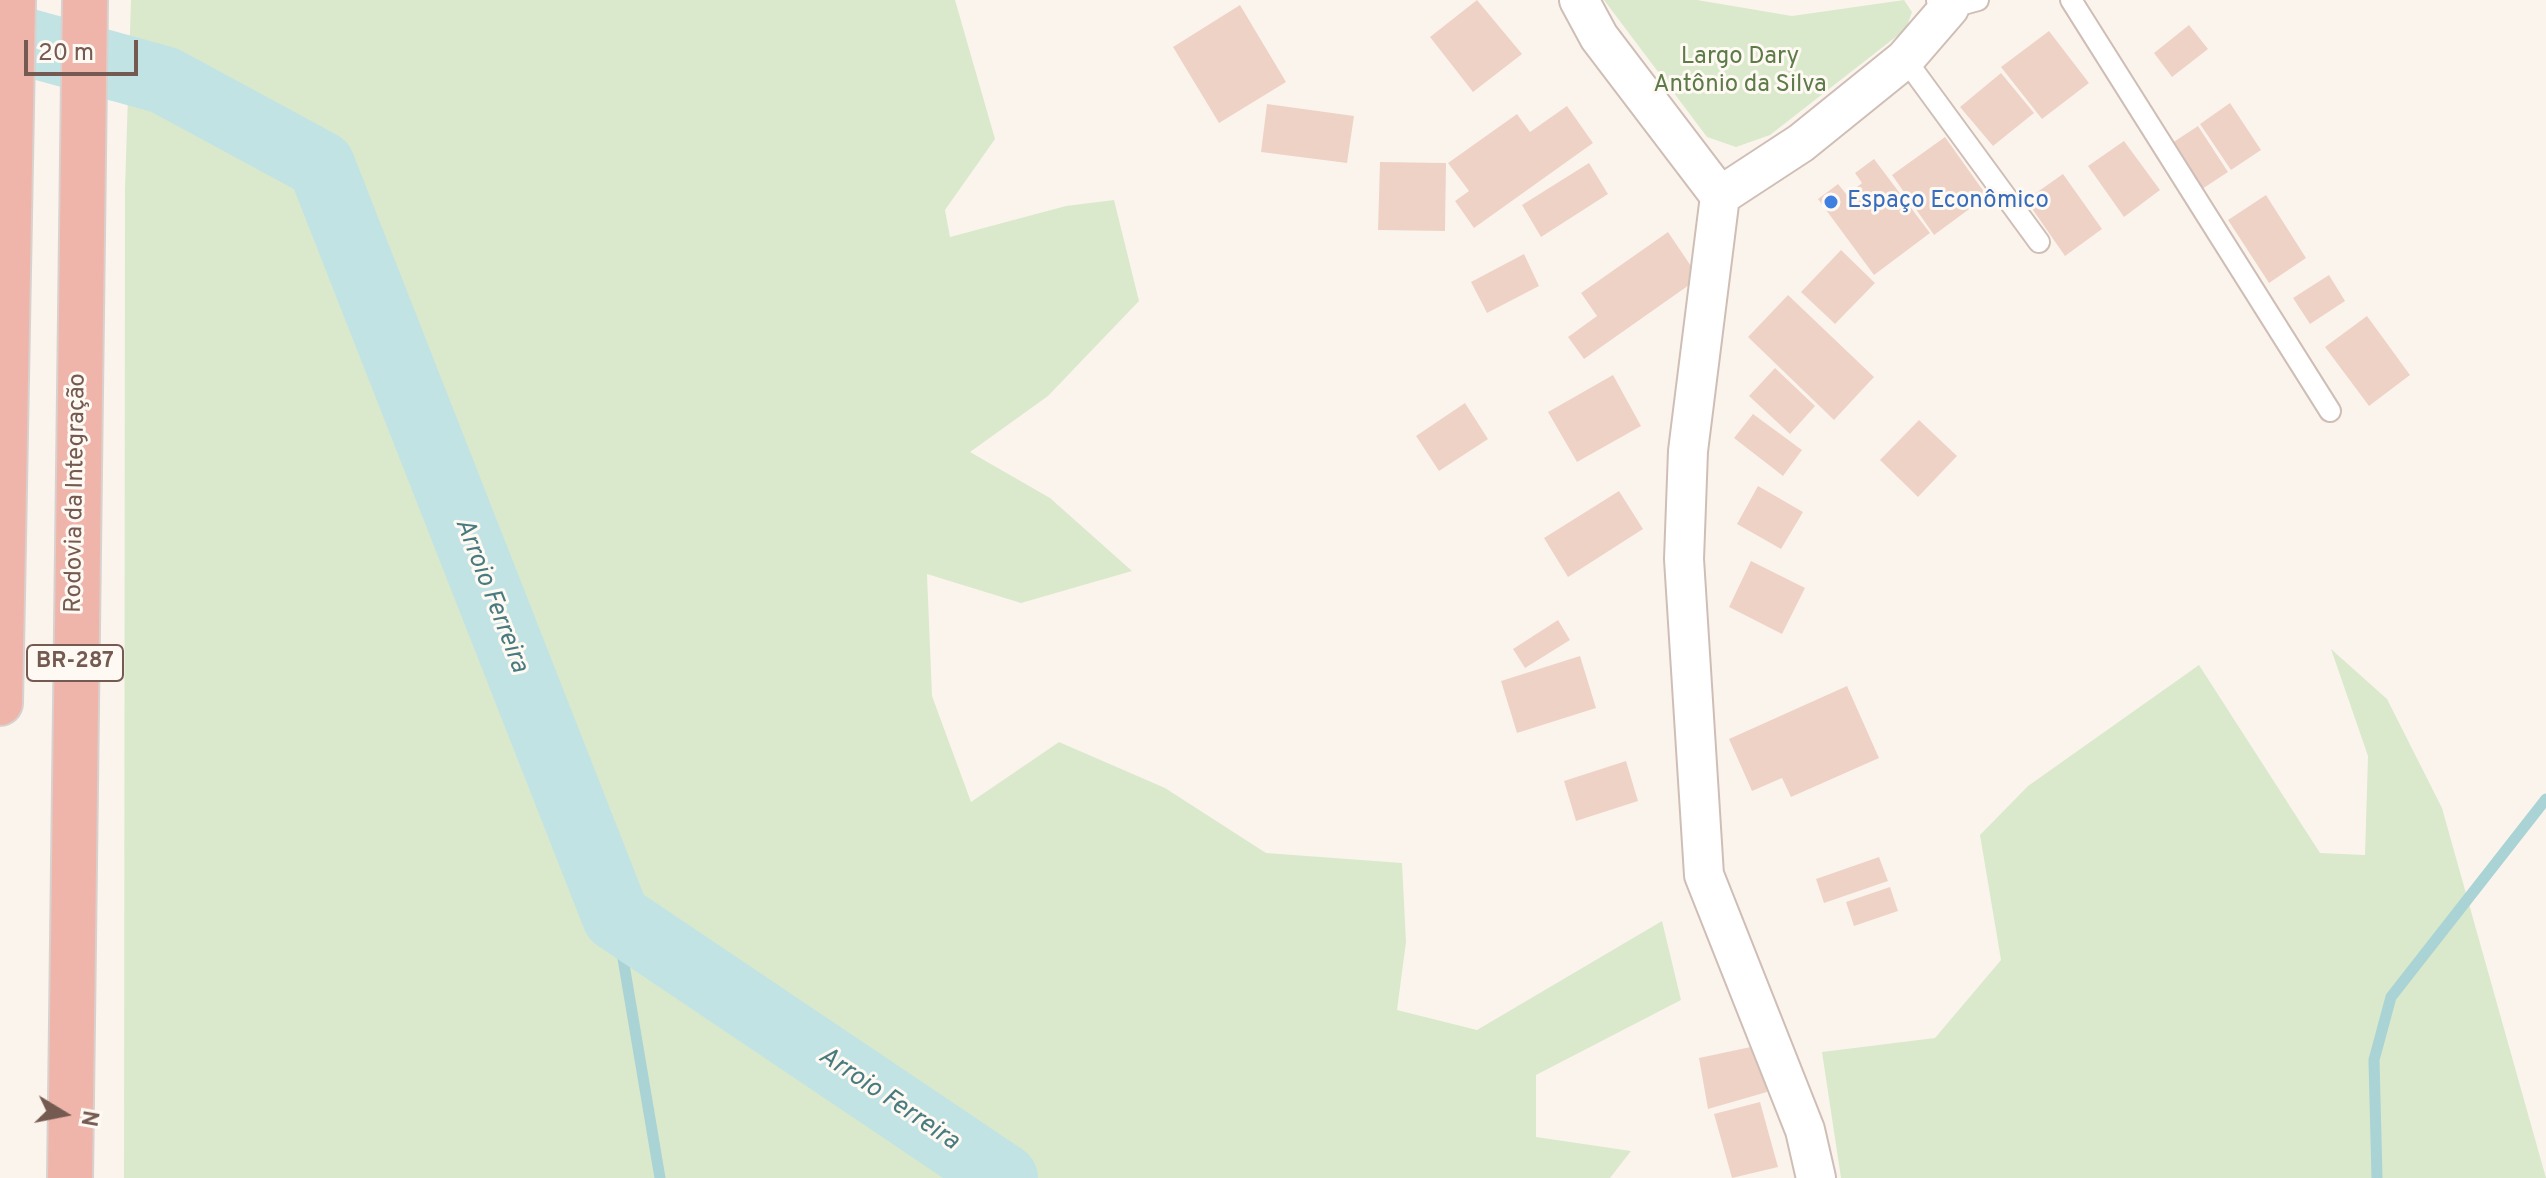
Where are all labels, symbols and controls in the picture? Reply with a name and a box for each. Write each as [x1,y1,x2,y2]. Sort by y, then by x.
scale bar [28,24,142,74]
text: 20 m [38,39,94,69]
park label: Largo Dary Antônio da Silva [1653,44,1827,100]
place label: Espaço Econômico [1847,188,2049,216]
marker: Espaço Econômico [1822,193,1840,211]
street label: Rodovia da Integração [61,373,93,613]
water label: Arroio Ferreira [446,514,534,678]
road number: BR-287 [27,645,123,681]
water label: Arroio Ferreira [812,1042,964,1158]
north arrow [24,1074,104,1154]
text: N [73,1108,103,1128]

